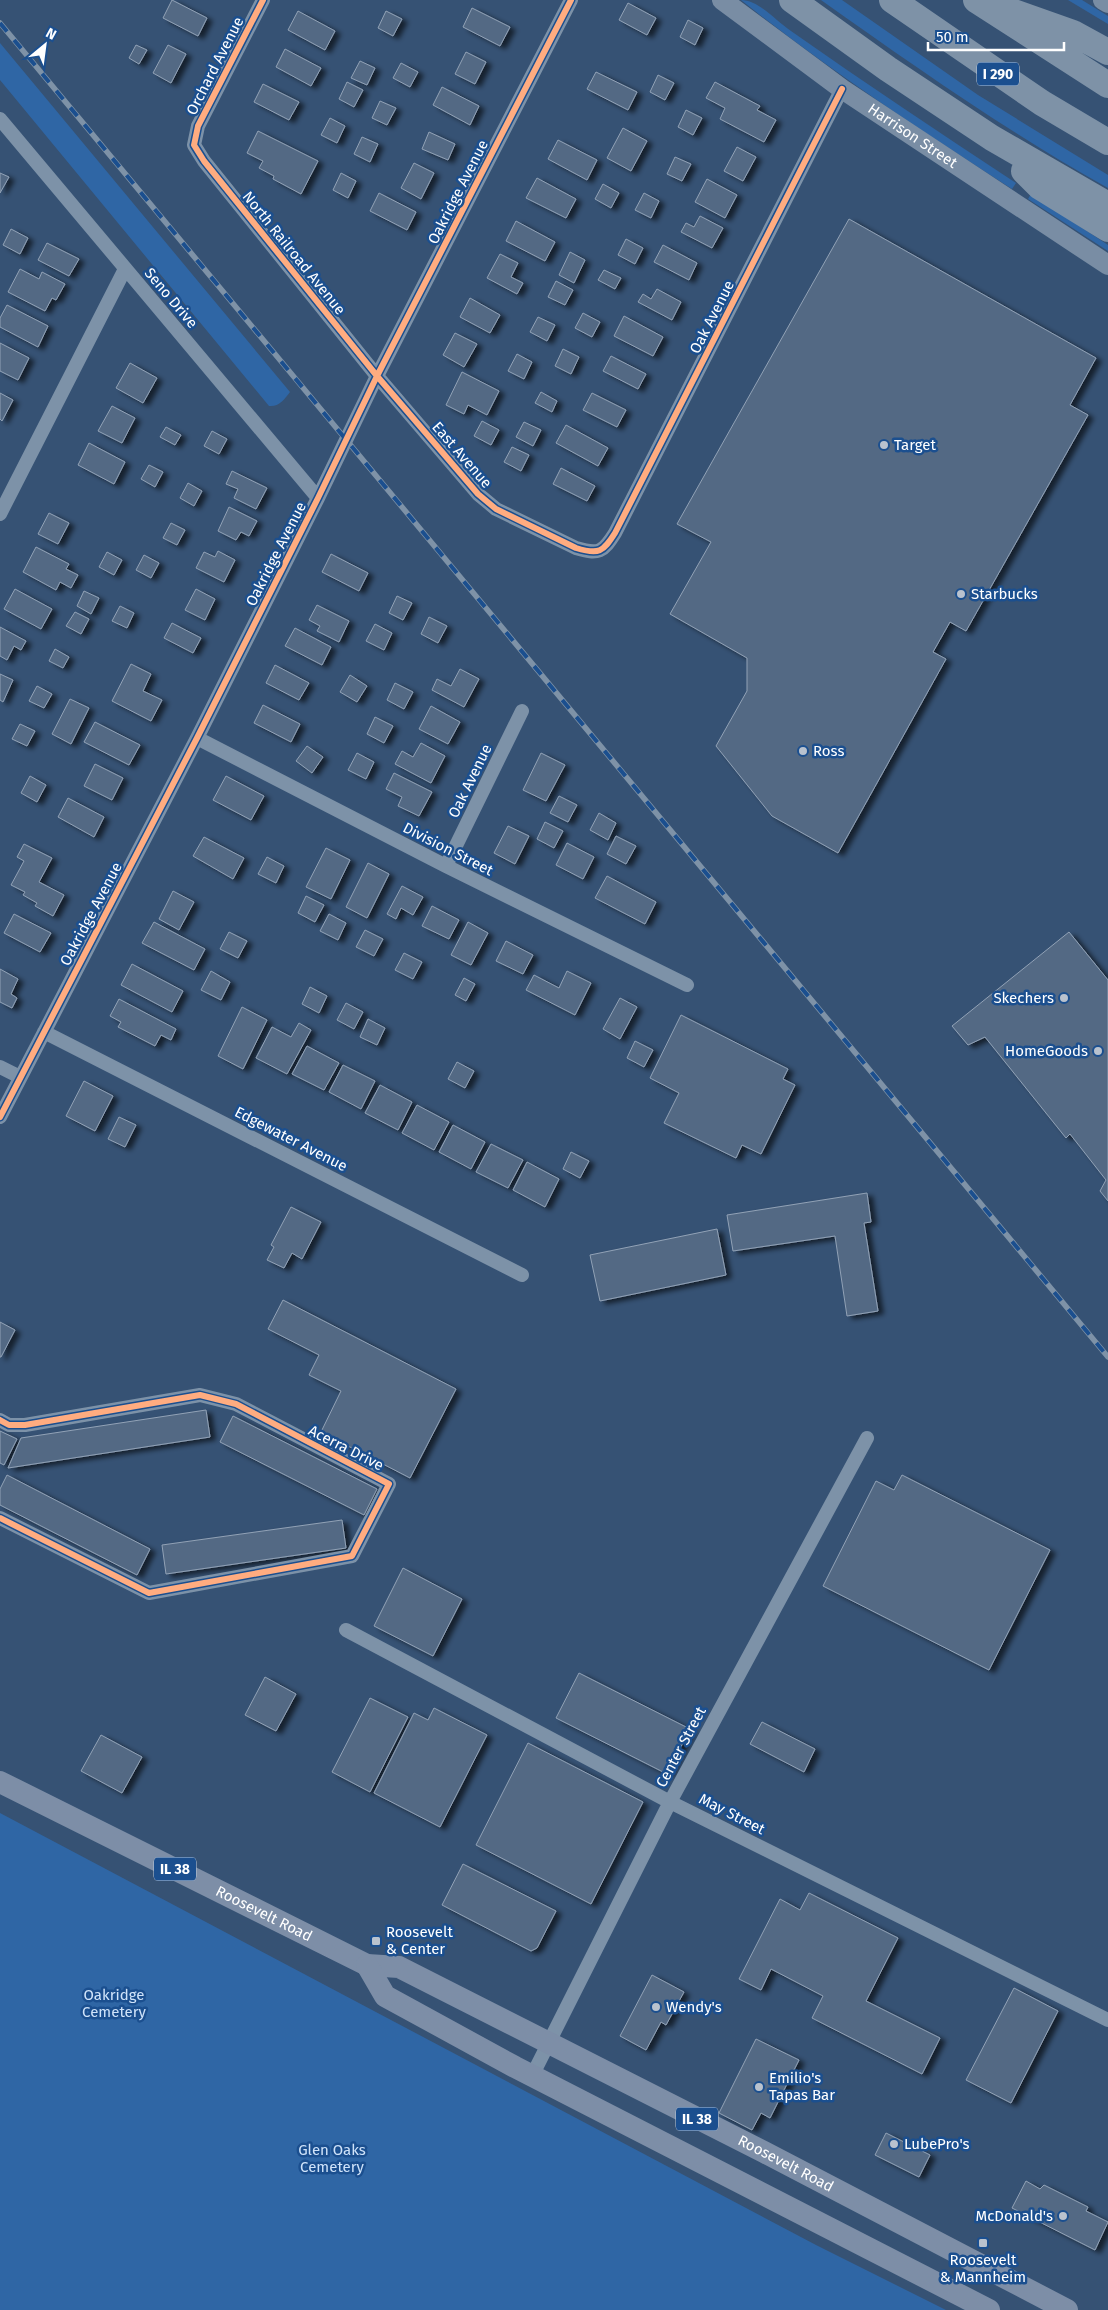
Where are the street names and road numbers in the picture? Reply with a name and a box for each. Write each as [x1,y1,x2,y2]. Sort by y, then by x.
street label: Orchard Avenue [182,14,248,118]
road number: I 290 [977,62,1019,86]
street label: Harrison Street [864,100,961,172]
street label: Oakridge Avenue [424,137,492,247]
street label: North Railroad Avenue [239,188,349,318]
street label: Seno Drive [141,264,201,332]
street label: Oak Avenue [686,277,738,357]
street label: East Avenue [428,418,496,492]
street label: Oakridge Avenue [242,499,310,609]
street label: Oak Avenue [444,741,496,821]
street label: Division Street [400,819,497,880]
street label: Oakridge Avenue [56,859,126,969]
street label: Edgewater Avenue [232,1103,350,1175]
street label: Acerra Drive [305,1421,387,1475]
street label: Center Street [652,1703,710,1790]
street label: May Street [696,1790,769,1839]
road number: IL 38 [154,1858,196,1880]
street label: Roosevelt Road [213,1882,315,1945]
road number: IL 38 [676,2108,718,2130]
street label: Roosevelt Road [735,2131,837,2196]

